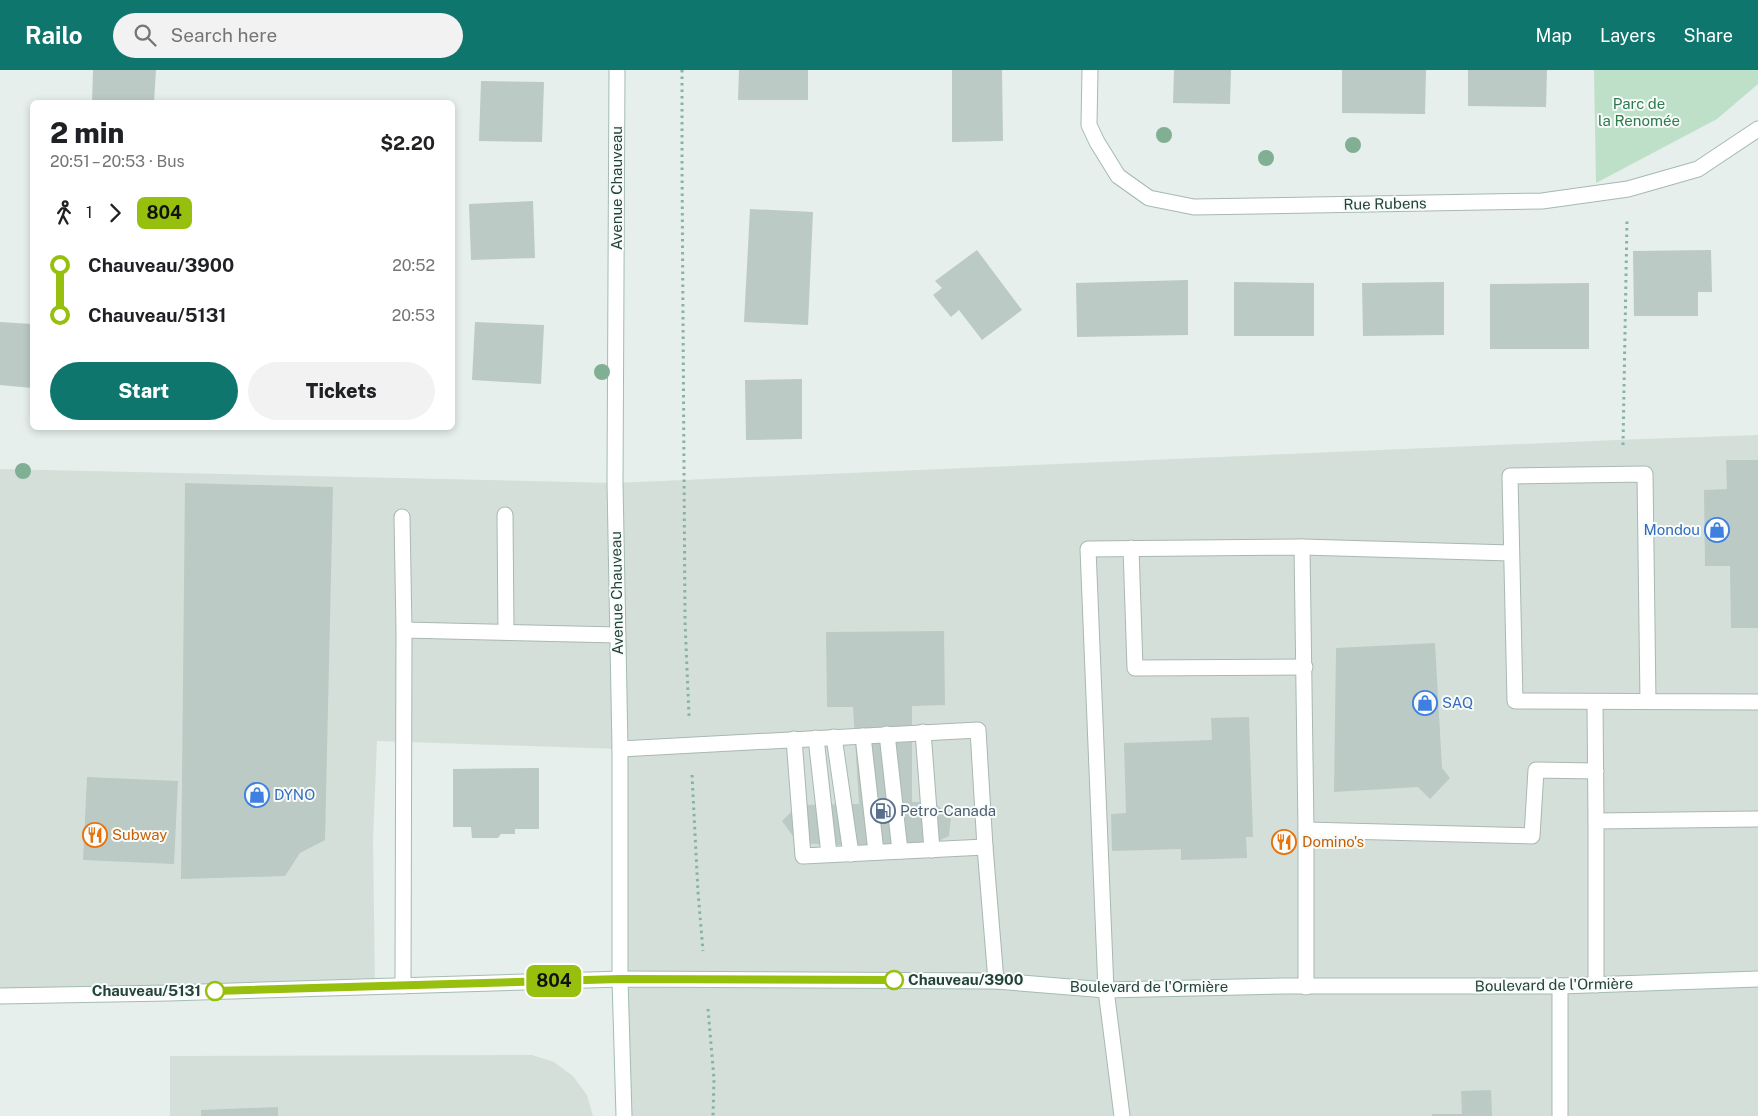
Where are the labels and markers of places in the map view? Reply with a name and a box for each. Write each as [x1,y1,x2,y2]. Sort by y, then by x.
shop icon: Mondou [1704,517,1730,543]
place label: Mondou [1644,521,1700,538]
shop icon: SAQ [1412,690,1438,716]
place label: SAQ [1442,694,1473,711]
shop icon: DYNO [244,782,270,808]
place label: DYNO [274,786,315,803]
fuel station icon: Petro-Canada [870,798,896,824]
place label: Petro-Canada [900,802,996,819]
restaurant icon: Subway [82,822,108,848]
place label: Subway [112,826,167,843]
restaurant icon: Domino's [1271,829,1297,855]
place label: Domino's [1302,833,1364,850]
marker: Chauveau/3900 [884,970,904,990]
place label: Chauveau/3900 [908,971,1024,988]
marker: Chauveau/5131 [205,981,225,1001]
place label: Chauveau/5131 [92,982,201,999]

